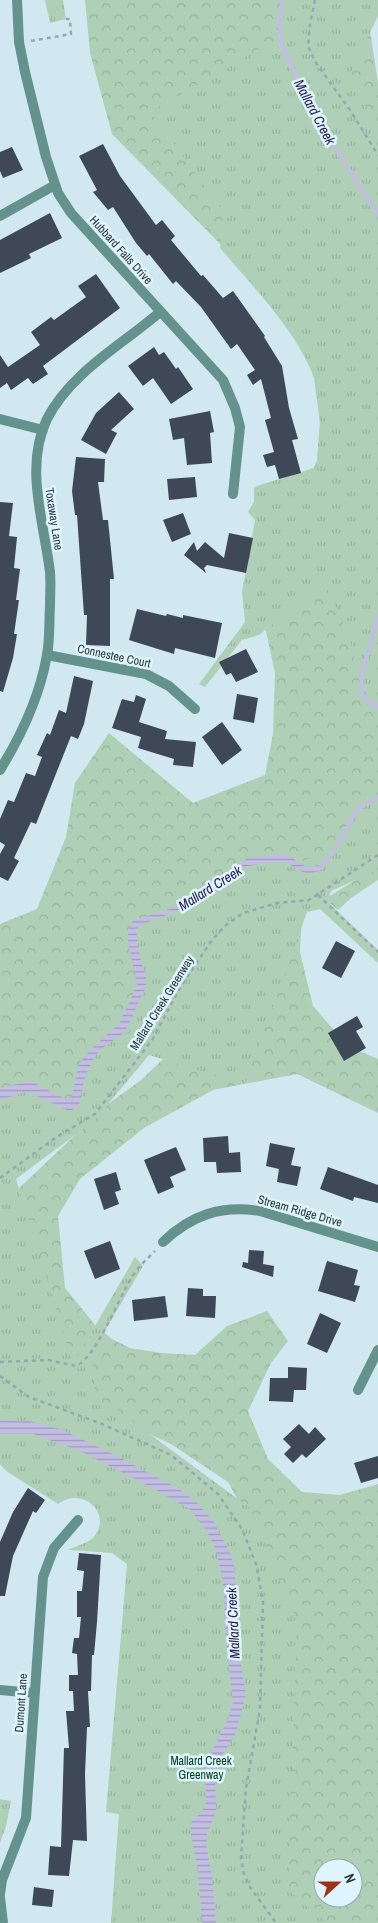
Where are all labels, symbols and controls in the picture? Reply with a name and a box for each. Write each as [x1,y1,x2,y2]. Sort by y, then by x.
water label: Mallard Creek [290,76,340,149]
street label: Hubbard Falls Drive [86,212,156,288]
street label: Toxaway Lane [41,487,67,551]
street label: Connestee Court [76,640,152,672]
water label: Mallard Creek [175,861,246,915]
street label: Mallard Creek Greenway [126,953,198,1053]
street label: Stream Ridge Drive [256,1191,344,1231]
water label: Mallard Creek [222,1586,244,1659]
street label: Dumont Lane [11,1673,31,1733]
park label: Mallard Creek Greenway [170,1753,232,1783]
north arrow [313,1858,363,1908]
text: N [340,1871,360,1885]

